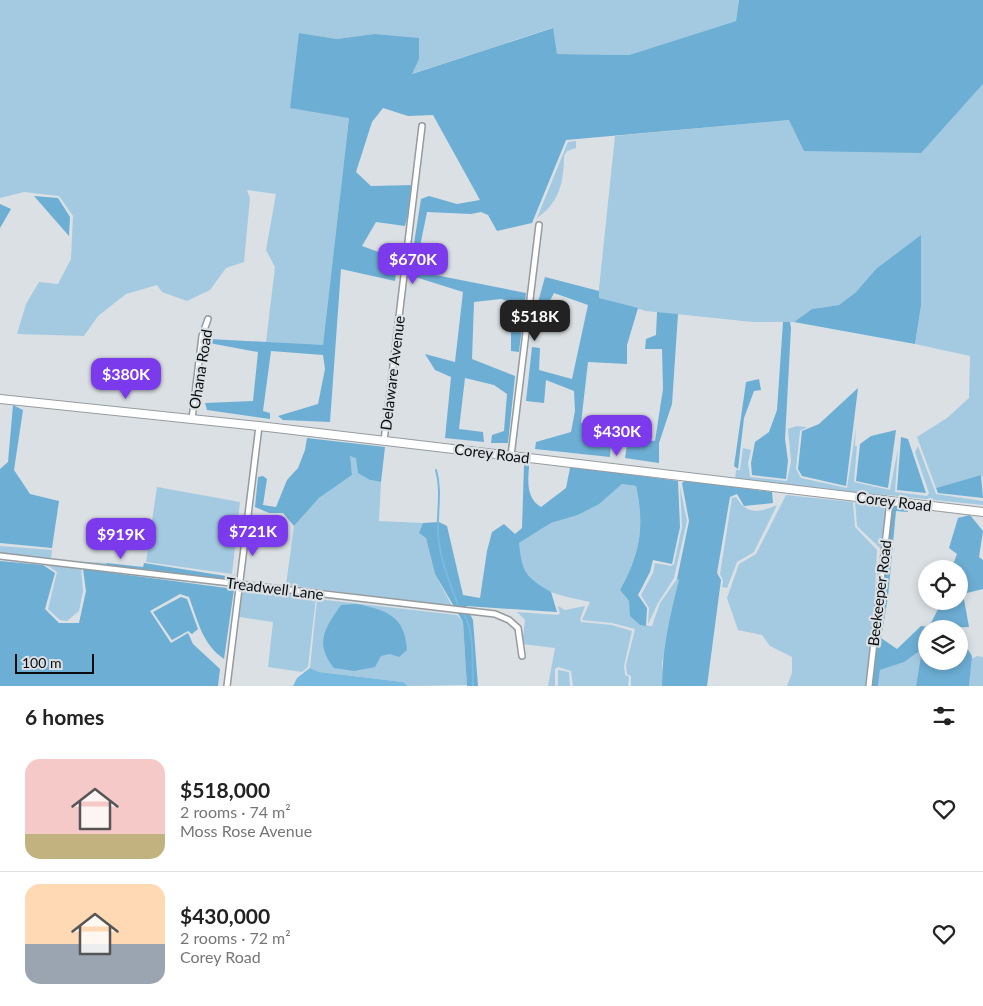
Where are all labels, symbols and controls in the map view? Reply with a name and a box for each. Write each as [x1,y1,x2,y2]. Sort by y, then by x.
pin: $670K [378,242,448,285]
text: $670K [389,249,437,268]
pin: $518K [500,300,570,342]
text: $518K [511,306,559,325]
street label: Delaware Avenue [376,315,408,431]
street label: Ohana Road [185,328,215,410]
pin: $380K [91,358,161,400]
text: $380K [102,364,150,383]
pin: $430K [582,414,652,457]
text: $430K [593,421,641,440]
street label: Corey Road [453,439,531,467]
street label: Corey Road [855,487,933,515]
pin: $721K [218,514,288,557]
pin: $919K [86,518,156,560]
text: $721K [229,521,277,540]
text: $919K [97,524,145,543]
street label: Beekeeper Road [864,539,894,647]
map controls [918,560,968,670]
button: locate [918,560,968,610]
street label: Treadwell Lane [225,573,325,603]
button: layers [918,620,968,670]
scale bar [15,651,94,674]
text: 100 m [22,654,61,671]
icon: filters [930,702,958,730]
text: 6 homes [25,704,104,729]
text: $518,000 [180,777,270,802]
icon: home [65,779,125,839]
icon: heart [930,795,958,823]
text: 2 rooms · 74 m² [180,802,291,821]
text: Moss Rose Avenue [180,821,312,840]
text: $430,000 [180,903,270,928]
icon: home [65,904,125,964]
icon: heart [930,920,958,948]
text: 2 rooms · 72 m² [180,928,291,947]
text: Corey Road [180,947,261,966]

